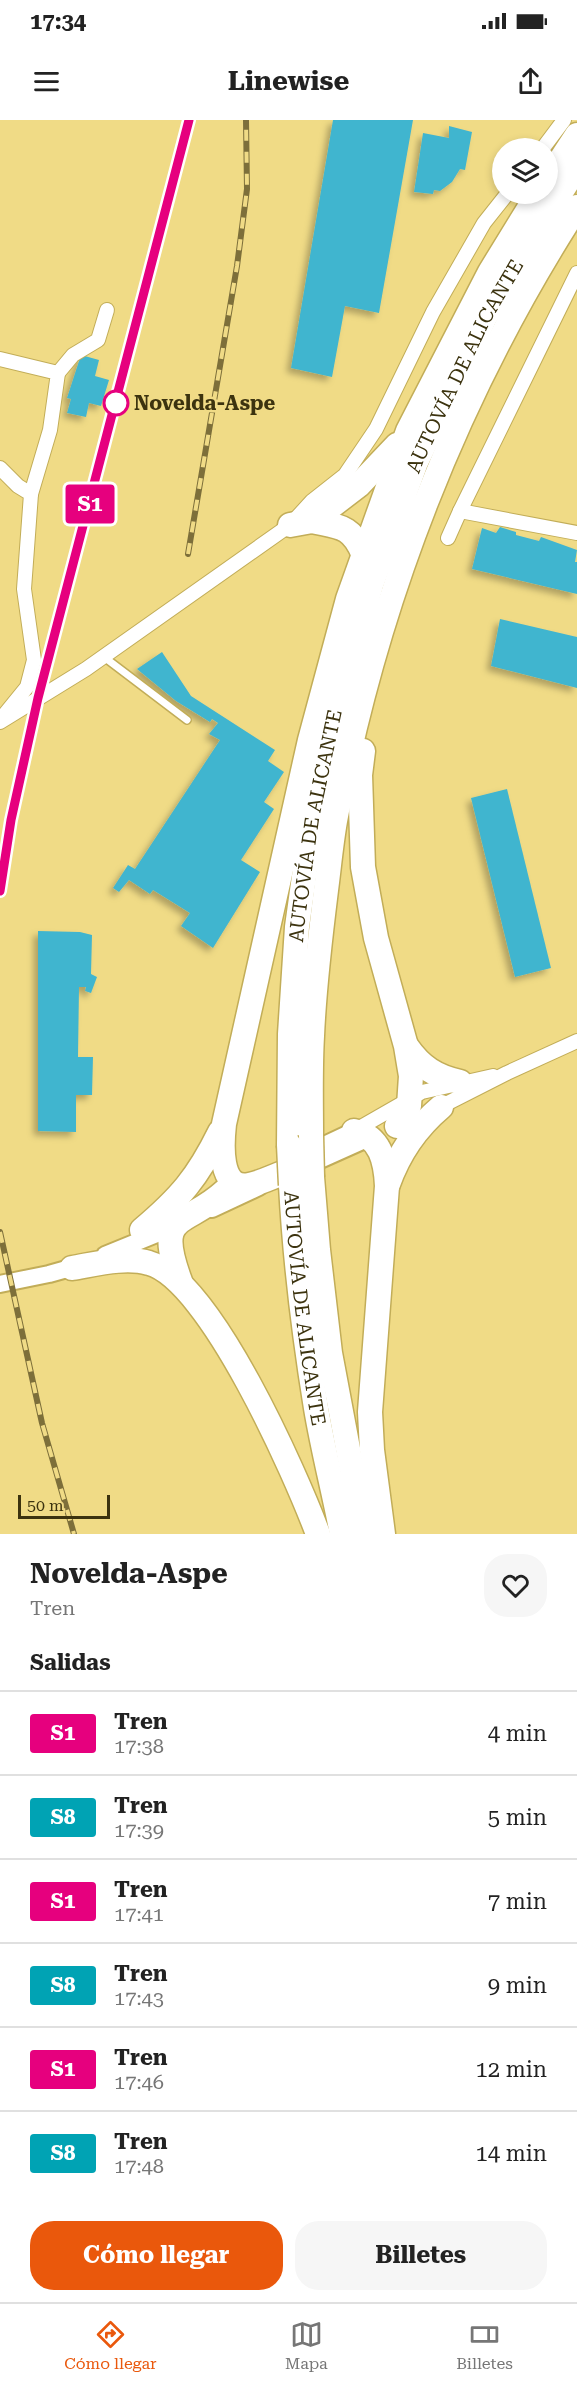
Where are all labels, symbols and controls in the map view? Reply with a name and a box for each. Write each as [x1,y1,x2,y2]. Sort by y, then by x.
text: 17:34 [30,9,86,34]
icon: menu [30,65,63,98]
text: Linewise [228,65,349,97]
icon: share [514,65,547,98]
map controls [492,138,558,204]
button: layers [492,138,558,204]
street label: AUTOVÍA DE ALICANTE [401,255,528,476]
marker: Novelda-Aspe [103,390,129,416]
place label: Novelda-Aspe [134,391,275,415]
line badge: S1 [63,484,117,524]
text: S1 [78,492,102,516]
street label: AUTOVÍA DE ALICANTE [284,707,347,943]
street label: AUTOVÍA DE ALICANTE [279,1190,331,1427]
scale bar [18,1492,110,1520]
text: 50 m [27,1496,64,1515]
button: heart [484,1554,547,1617]
text: Novelda-Aspe [30,1557,228,1590]
text: Tren [30,1596,75,1620]
text: Salidas [30,1650,111,1675]
text: Tren [114,1709,168,1734]
text: S1 [51,1721,75,1745]
text: 4 min [488,1721,547,1746]
text: 17:38 [114,1734,164,1758]
text: Tren [114,1793,168,1818]
text: S8 [51,1805,75,1829]
text: 5 min [488,1805,547,1830]
text: 17:39 [114,1818,164,1842]
text: Tren [114,1877,168,1902]
text: S1 [51,1889,75,1913]
text: 7 min [488,1889,547,1914]
text: 17:41 [114,1902,164,1926]
text: Tren [114,1961,168,1986]
text: S8 [51,1973,75,1997]
text: 9 min [488,1973,547,1998]
text: 17:43 [114,1986,164,2010]
text: Tren [114,2045,168,2070]
text: S1 [51,2057,75,2081]
text: 12 min [476,2057,547,2082]
text: 17:46 [114,2070,164,2094]
text: Tren [114,2129,168,2154]
text: S8 [51,2141,75,2165]
text: 14 min [476,2141,547,2166]
text: 17:48 [114,2154,164,2178]
button: Cómo llegar [30,2221,283,2290]
button: Billetes [295,2221,547,2290]
tab: Cómo llegar [64,2318,157,2373]
tab: Mapa [285,2318,328,2373]
tab: Billetes [456,2318,513,2373]

